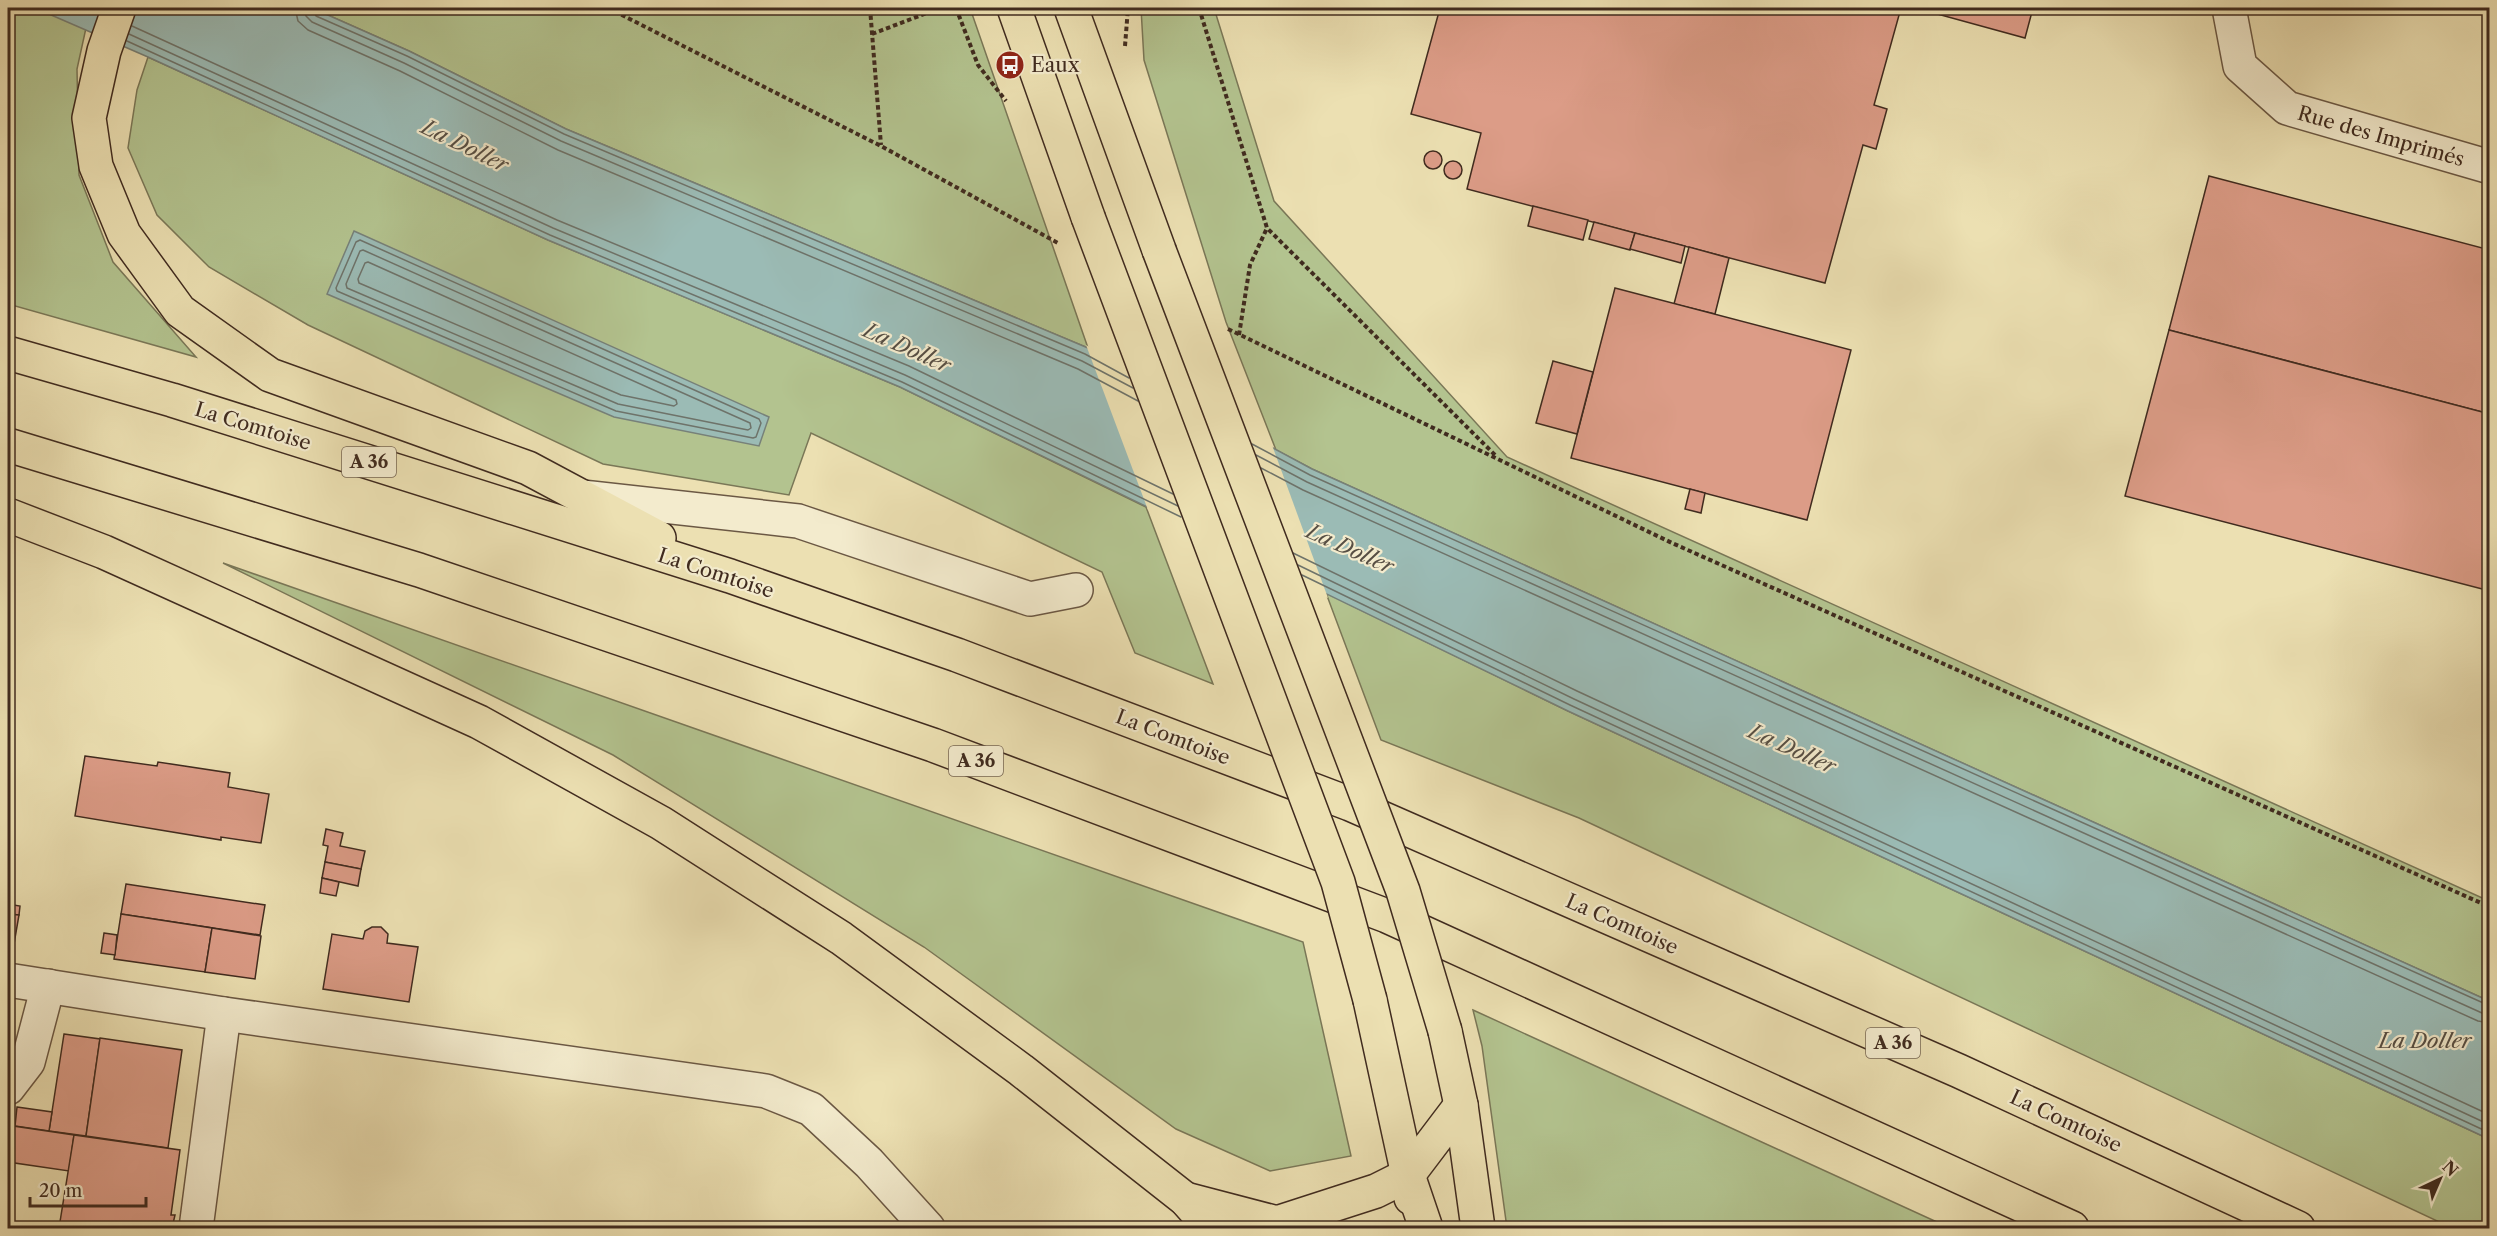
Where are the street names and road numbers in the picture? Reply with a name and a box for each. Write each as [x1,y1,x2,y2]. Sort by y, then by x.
street label: Rue des Imprimés [2295,101,2467,171]
street label: La Comtoise [192,397,314,455]
road number: A 36 [342,447,396,477]
street label: La Comtoise [655,543,777,603]
street label: La Comtoise [1113,704,1233,770]
road number: A 36 [949,746,1003,776]
street label: La Comtoise [1562,889,1682,959]
road number: A 36 [1866,1028,1920,1058]
street label: La Comtoise [2006,1085,2126,1157]

